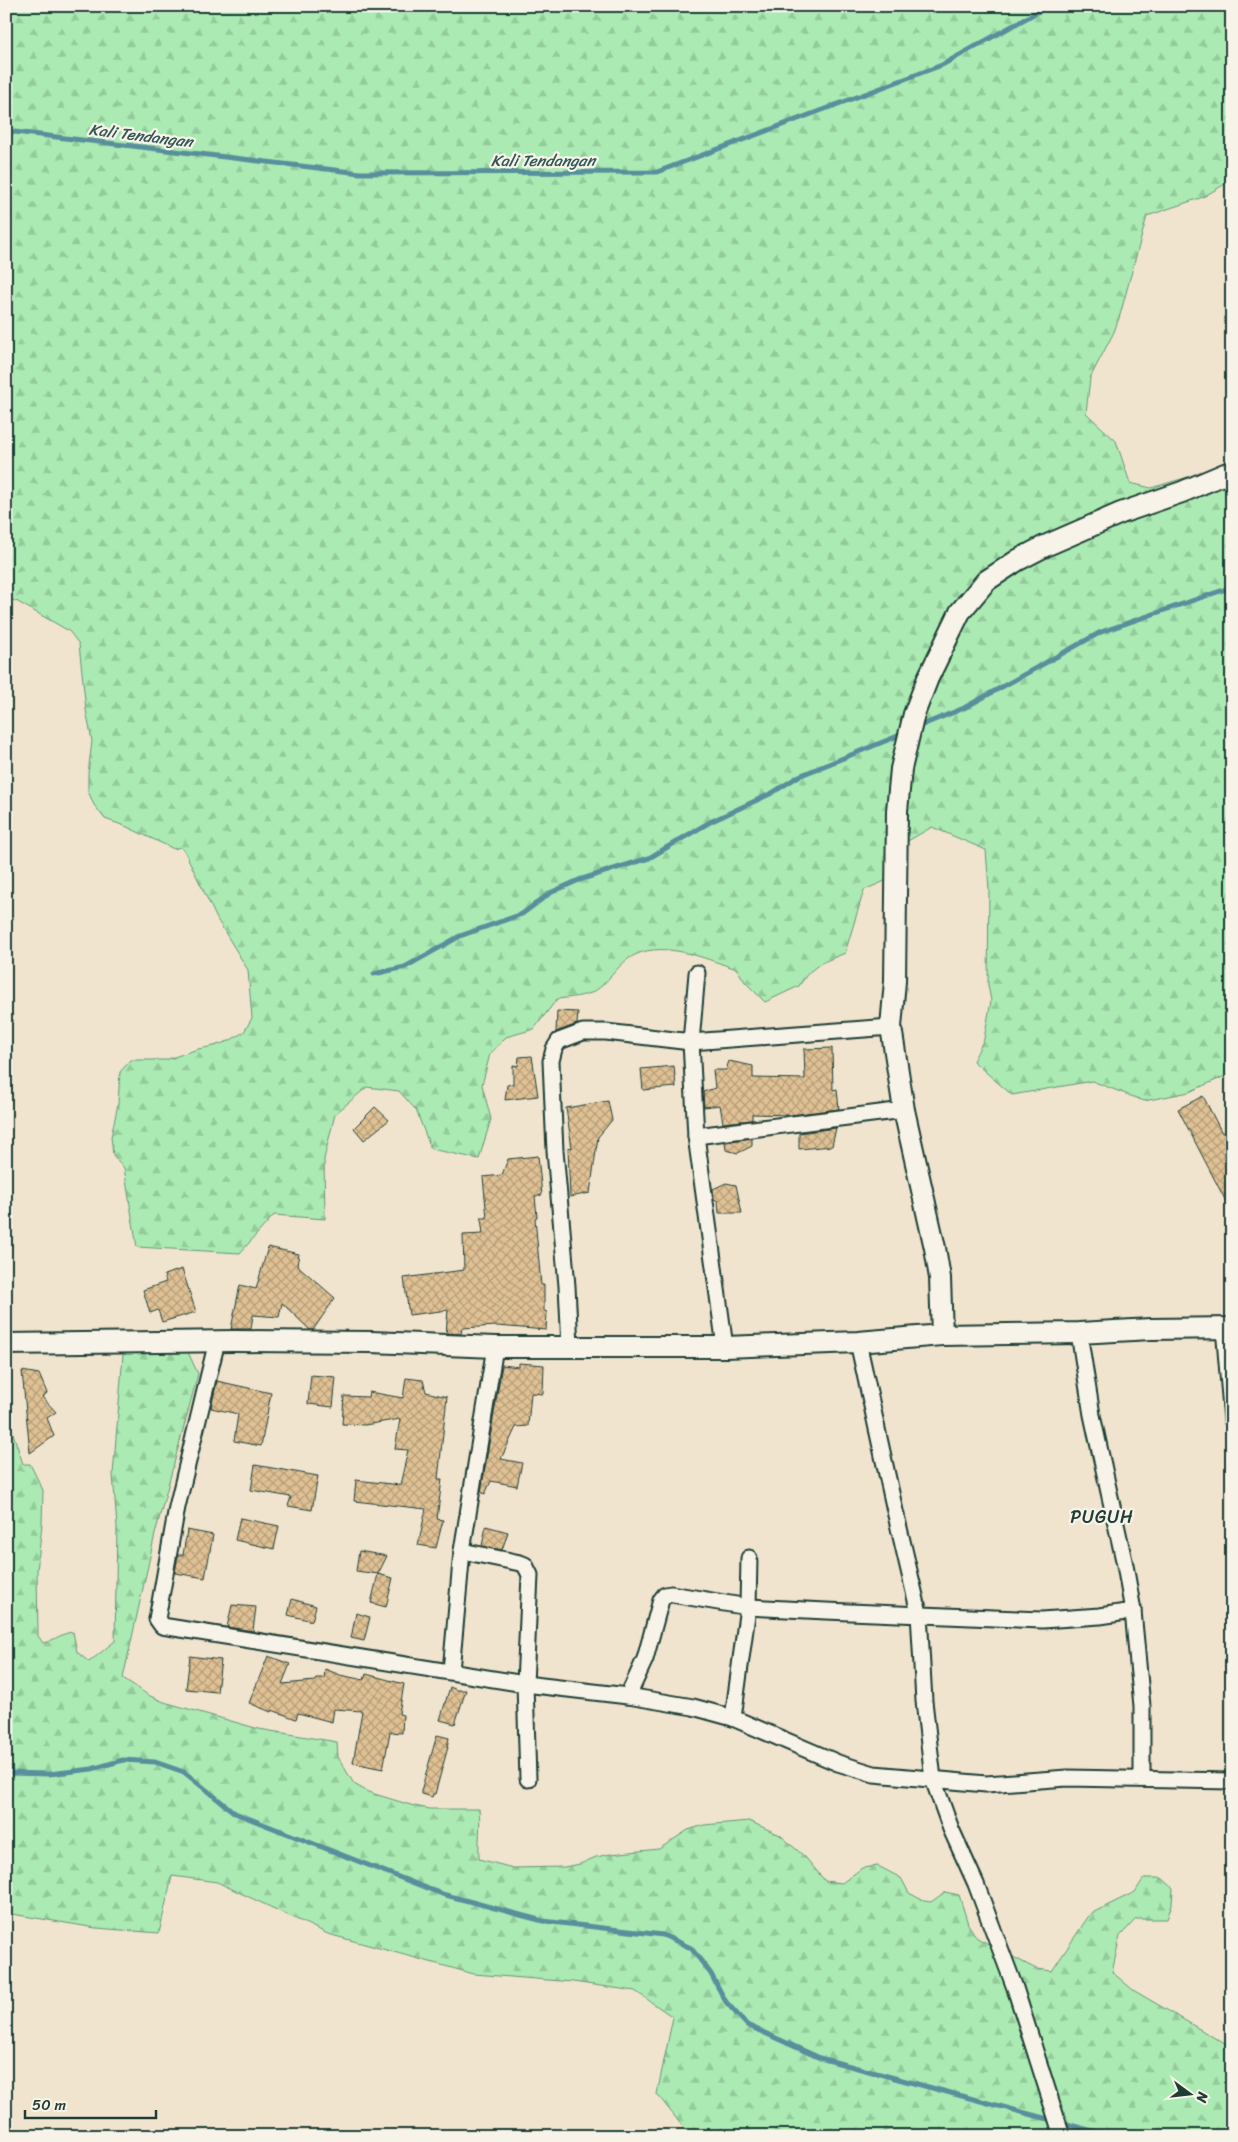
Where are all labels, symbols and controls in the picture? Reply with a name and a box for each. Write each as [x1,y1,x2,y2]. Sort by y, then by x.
water label: Kali Tendangan [87,115,197,157]
water label: Kali Tendangan [491,146,597,175]
district label: PUGUH [1070,1501,1134,1533]
north arrow [1166,2070,1216,2120]
scale bar [25,2087,156,2119]
text: N [1189,2088,1216,2105]
text: 50 m [32,2092,67,2118]

